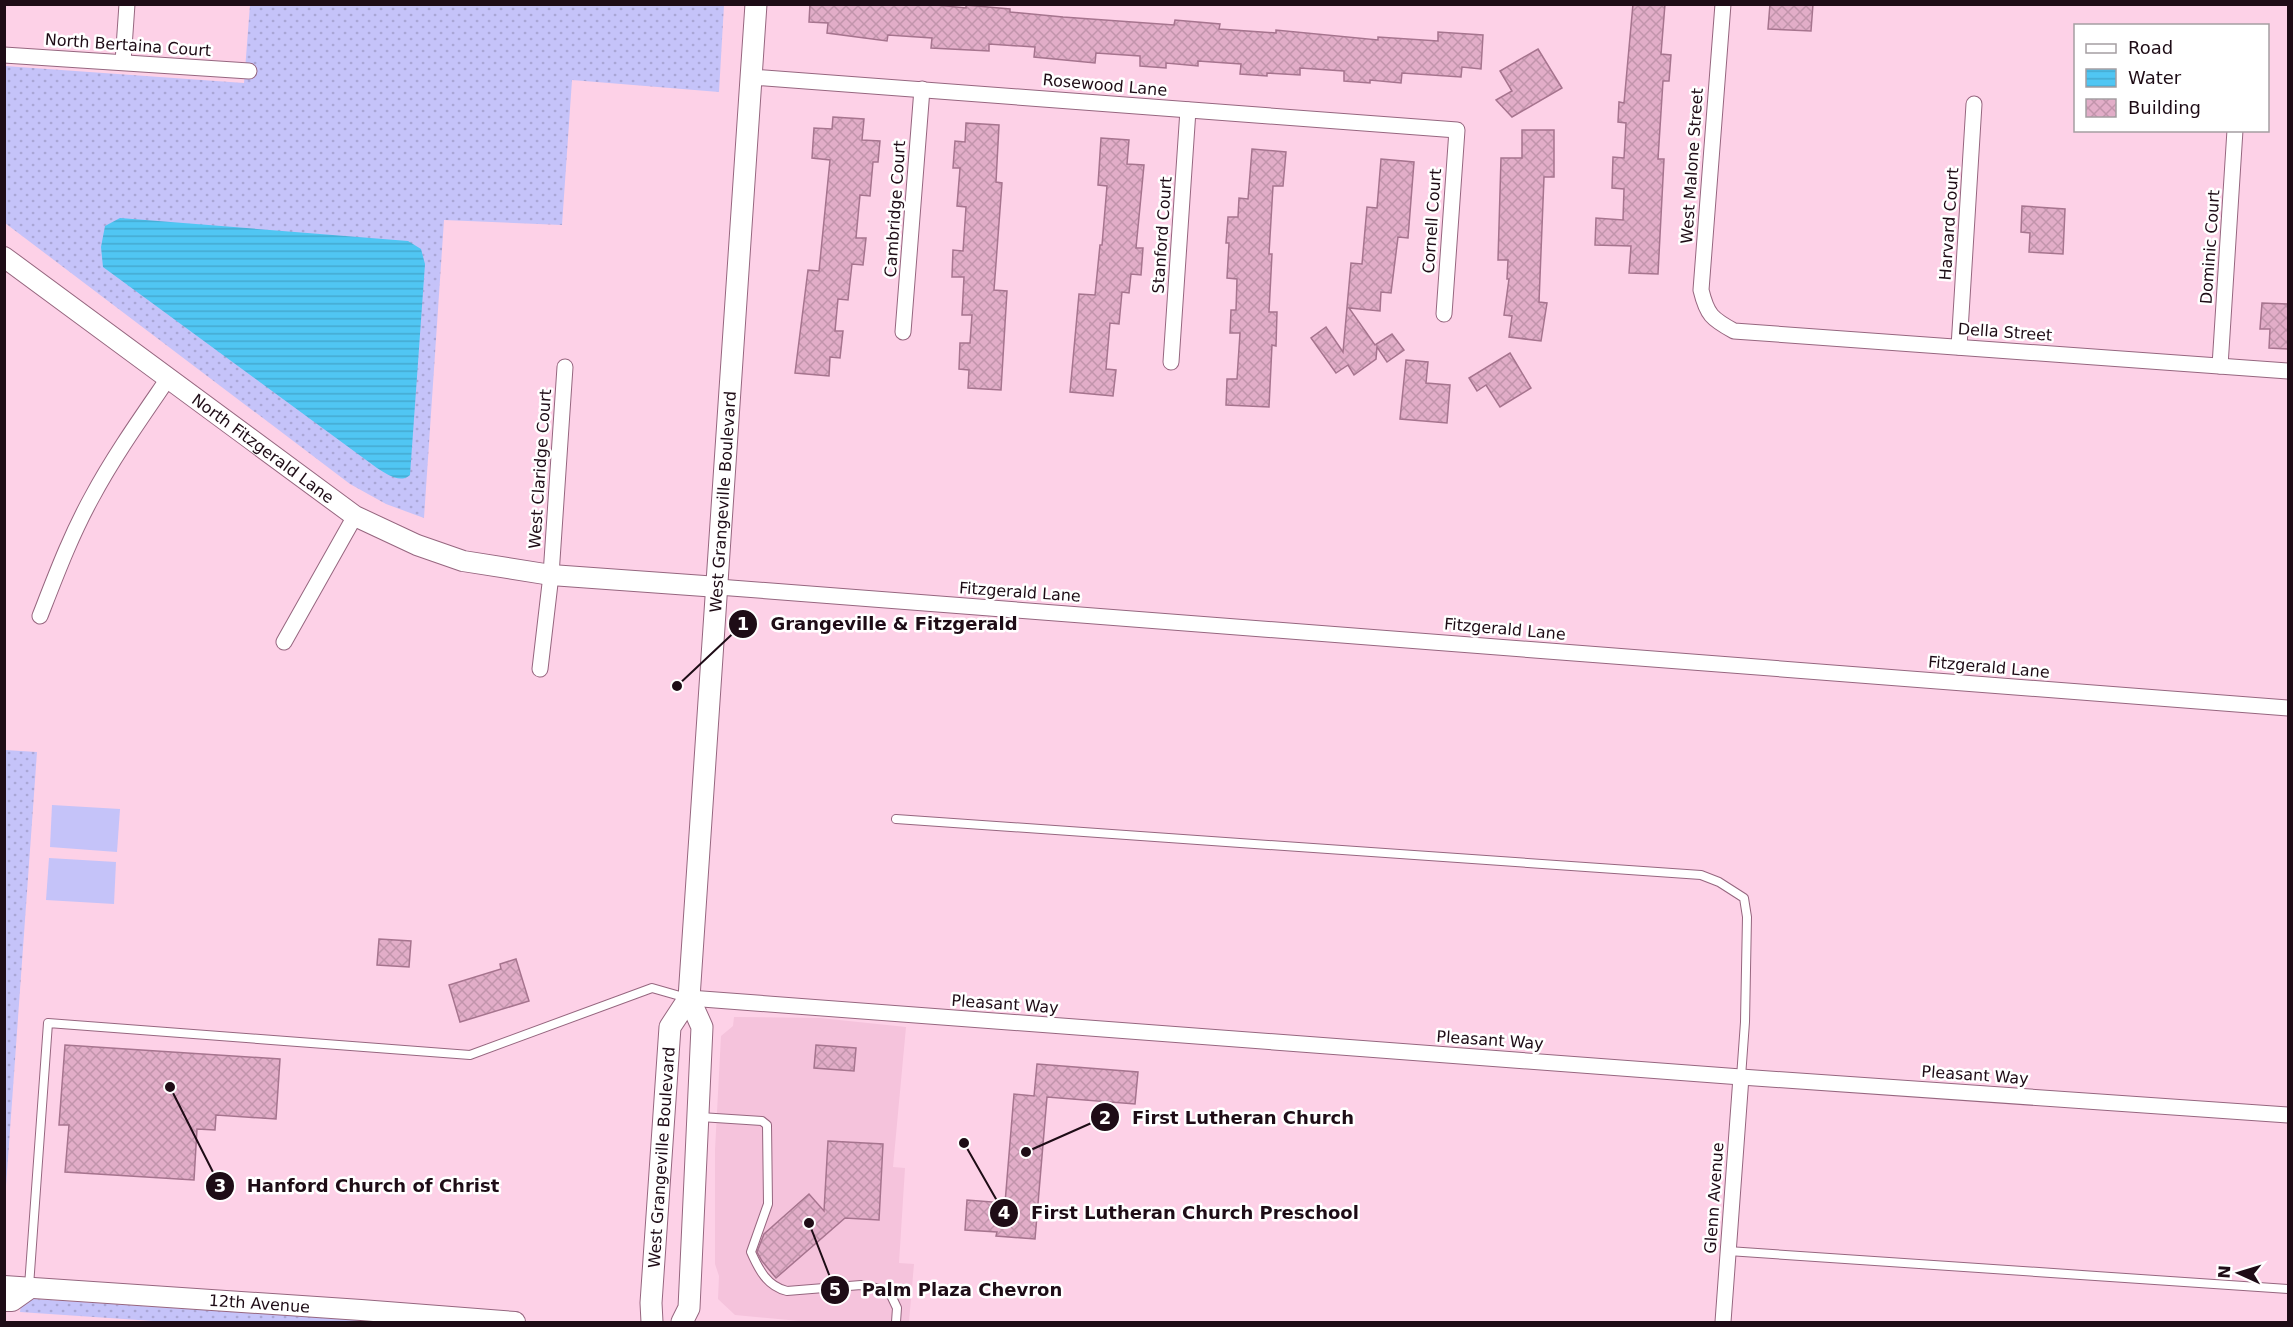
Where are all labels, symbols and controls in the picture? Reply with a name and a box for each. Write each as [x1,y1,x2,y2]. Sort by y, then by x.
legend [2074,24,2269,132]
street label: North Bertaina Court [44,30,212,60]
text: Road [2128,37,2173,58]
text: Water [2128,67,2182,88]
street label: Rosewood Lane [1042,70,1168,100]
street label: West Malone Street [1677,88,1707,244]
text: Building [2128,97,2201,118]
street label: Cambridge Court [881,140,909,278]
street label: Harvard Court [1936,167,1962,281]
street label: Cornell Court [1419,168,1445,274]
street label: Stanford Court [1148,176,1176,294]
street label: Dominic Court [2197,189,2223,305]
street label: Della Street [1957,319,2053,345]
street label: West Claridge Court [525,389,555,549]
street label: North Fitzgerald Lane [188,390,338,507]
street label: West Grangeville Boulevard [705,390,739,613]
street label: Fitzgerald Lane [959,578,1081,606]
callout: Grangeville & Fitzgerald [728,606,1029,642]
text: 1 [737,613,749,634]
text: Grangeville & Fitzgerald [770,613,1018,634]
street label: Fitzgerald Lane [1443,614,1567,644]
street label: Fitzgerald Lane [1927,652,2051,682]
street label: Pleasant Way [951,991,1059,1017]
street label: Pleasant Way [1436,1027,1544,1053]
street label: West Grangeville Boulevard [644,1046,678,1269]
street label: Pleasant Way [1921,1062,2029,1088]
callout: First Lutheran Church [1090,1099,1366,1135]
text: 2 [1099,1107,1111,1128]
text: First Lutheran Church [1132,1107,1354,1128]
street label: Glenn Avenue [1701,1142,1727,1254]
callout: Hanford Church of Christ [205,1168,511,1204]
text: 3 [214,1175,226,1196]
text: Hanford Church of Christ [247,1175,500,1196]
callout: First Lutheran Church Preschool [989,1195,1371,1231]
text: 4 [998,1202,1010,1223]
text: First Lutheran Church Preschool [1031,1202,1359,1223]
north arrow [2209,1243,2269,1303]
text: N [2215,1265,2234,1279]
callout: Palm Plaza Chevron [820,1272,1075,1308]
text: 5 [829,1279,841,1300]
text: Palm Plaza Chevron [862,1279,1062,1300]
street label: 12th Avenue [208,1290,311,1316]

